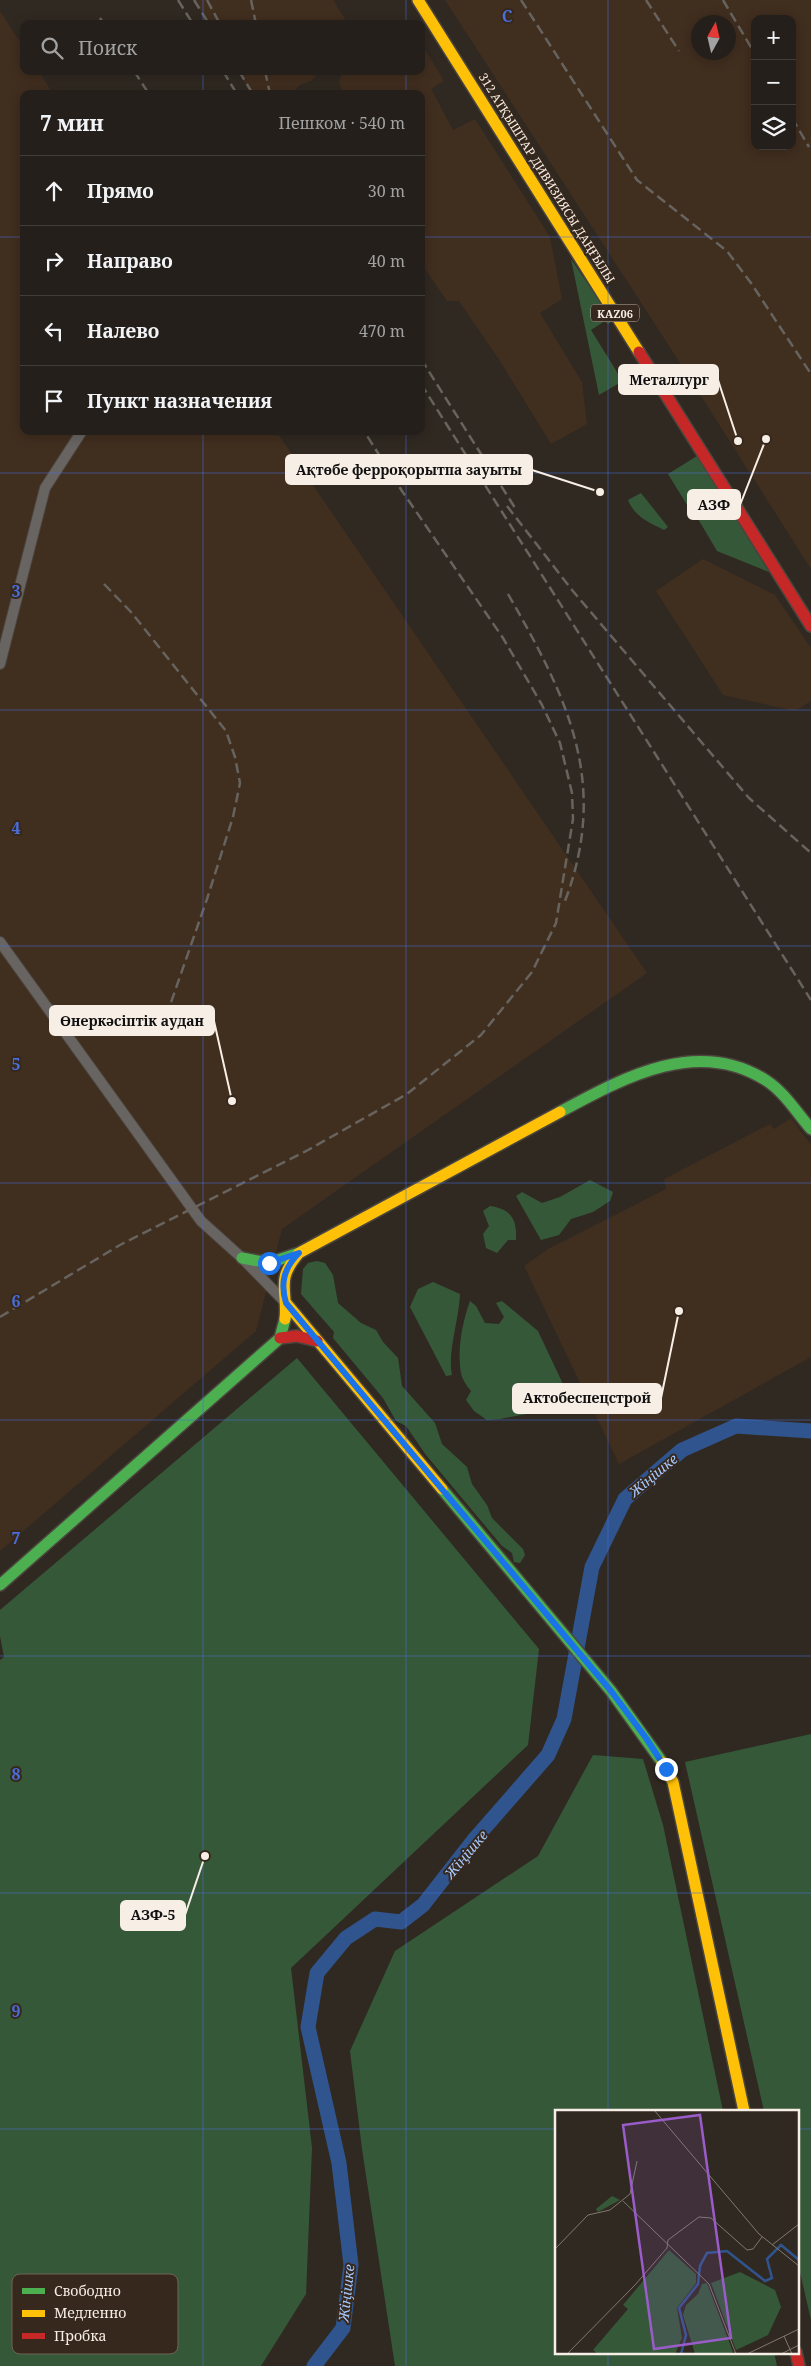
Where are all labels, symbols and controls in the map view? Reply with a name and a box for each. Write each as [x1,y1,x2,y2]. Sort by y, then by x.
text: C [502,5,513,27]
north arrow [691,15,736,60]
map controls [751,15,796,150]
button: + [751,15,796,60]
search box [20,20,425,75]
icon: search [38,34,66,62]
text: Поиск [78,35,137,61]
button: − [751,60,796,105]
street label: 312 АТҚЫШТАР ДИВИЗИЯСЫ ДАҢҒЫЛЫ [475,70,619,286]
button: layers [751,105,796,150]
text: 7 мин [40,109,104,137]
text: Пешком · 540 m [278,112,405,134]
icon: ahead [40,177,68,205]
text: Прямо [87,178,154,204]
text: 30 m [368,180,405,202]
icon: right [40,247,68,275]
text: Направо [87,248,173,274]
text: 40 m [368,250,405,272]
road number: KАZ06 [591,304,639,322]
icon: left [40,317,68,345]
text: Налево [87,318,159,344]
text: 470 m [359,320,405,342]
callout: Металлург [619,365,718,394]
text: Металлург [629,370,709,389]
icon: arrive [40,387,68,415]
text: Пункт назначения [87,388,272,414]
callout: Ақтөбе ферроқорытпа зауыты [286,455,532,484]
text: Ақтөбе ферроқорытпа зауыты [296,460,523,479]
callout: АЗФ [688,490,740,519]
text: АЗФ [698,495,730,514]
text: 3 [11,580,21,602]
text: 4 [11,817,21,839]
callout: Өнеркәсіптік аудан [50,1006,214,1035]
text: Өнеркәсіптік аудан [60,1011,205,1030]
text: 5 [11,1053,21,1075]
route start [258,1252,281,1275]
text: 6 [11,1290,21,1312]
callout: Актобеспецстрой [513,1384,661,1413]
text: Актобеспецстрой [523,1388,651,1407]
water label: Жіңішке [624,1449,681,1502]
text: 7 [11,1527,21,1549]
route end [655,1758,678,1781]
text: 8 [11,1763,21,1785]
water label: Жіңішке [439,1826,492,1883]
callout: АЗФ-5 [121,1901,185,1930]
text: АЗФ-5 [131,1905,175,1924]
text: 9 [11,2000,21,2022]
inset map [555,2110,798,2354]
water label: Жіңішке [333,2263,358,2324]
legend [12,2274,178,2354]
text: Свободно [54,2281,121,2300]
text: Медленно [54,2303,126,2322]
text: Пробка [54,2326,106,2345]

